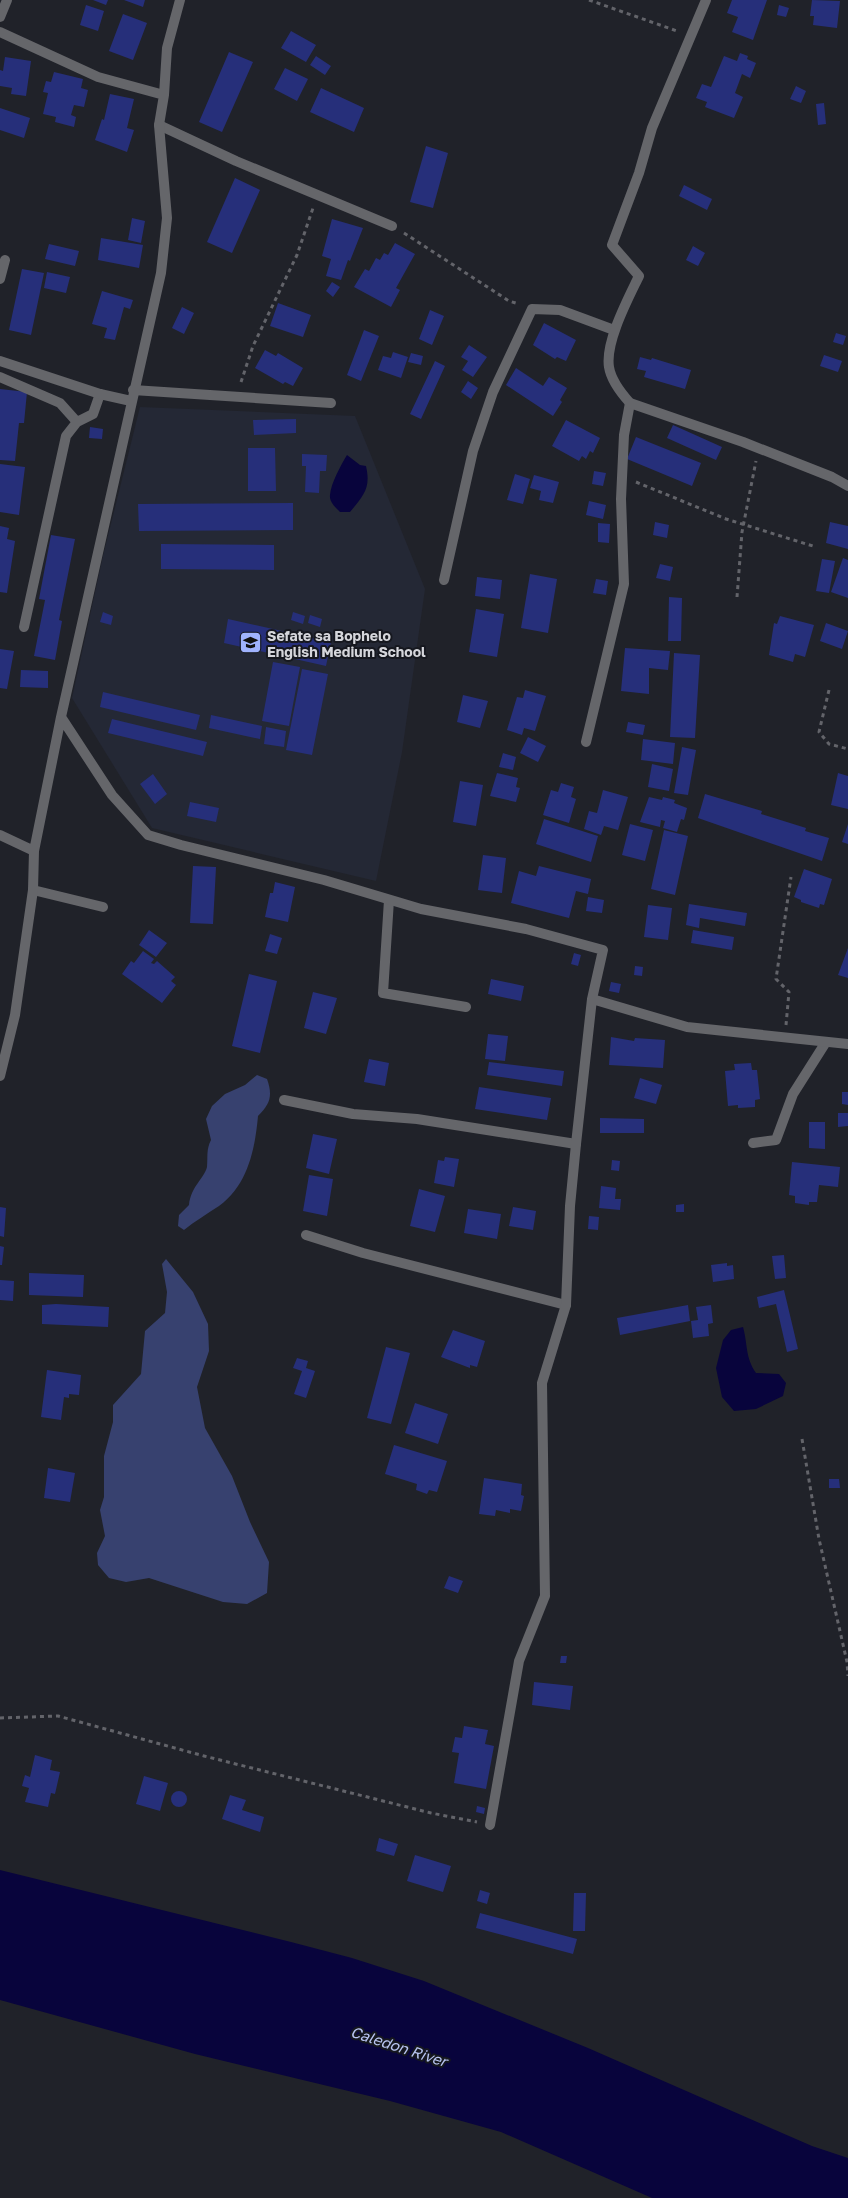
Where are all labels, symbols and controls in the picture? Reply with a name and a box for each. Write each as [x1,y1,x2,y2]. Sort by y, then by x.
place label: Sefate sa Bophelo English Medium School [267,627,426,660]
school or university icon: Sefate sa Bophelo English Medium School [239,631,263,655]
water label: Caledon River [349,2022,451,2071]

